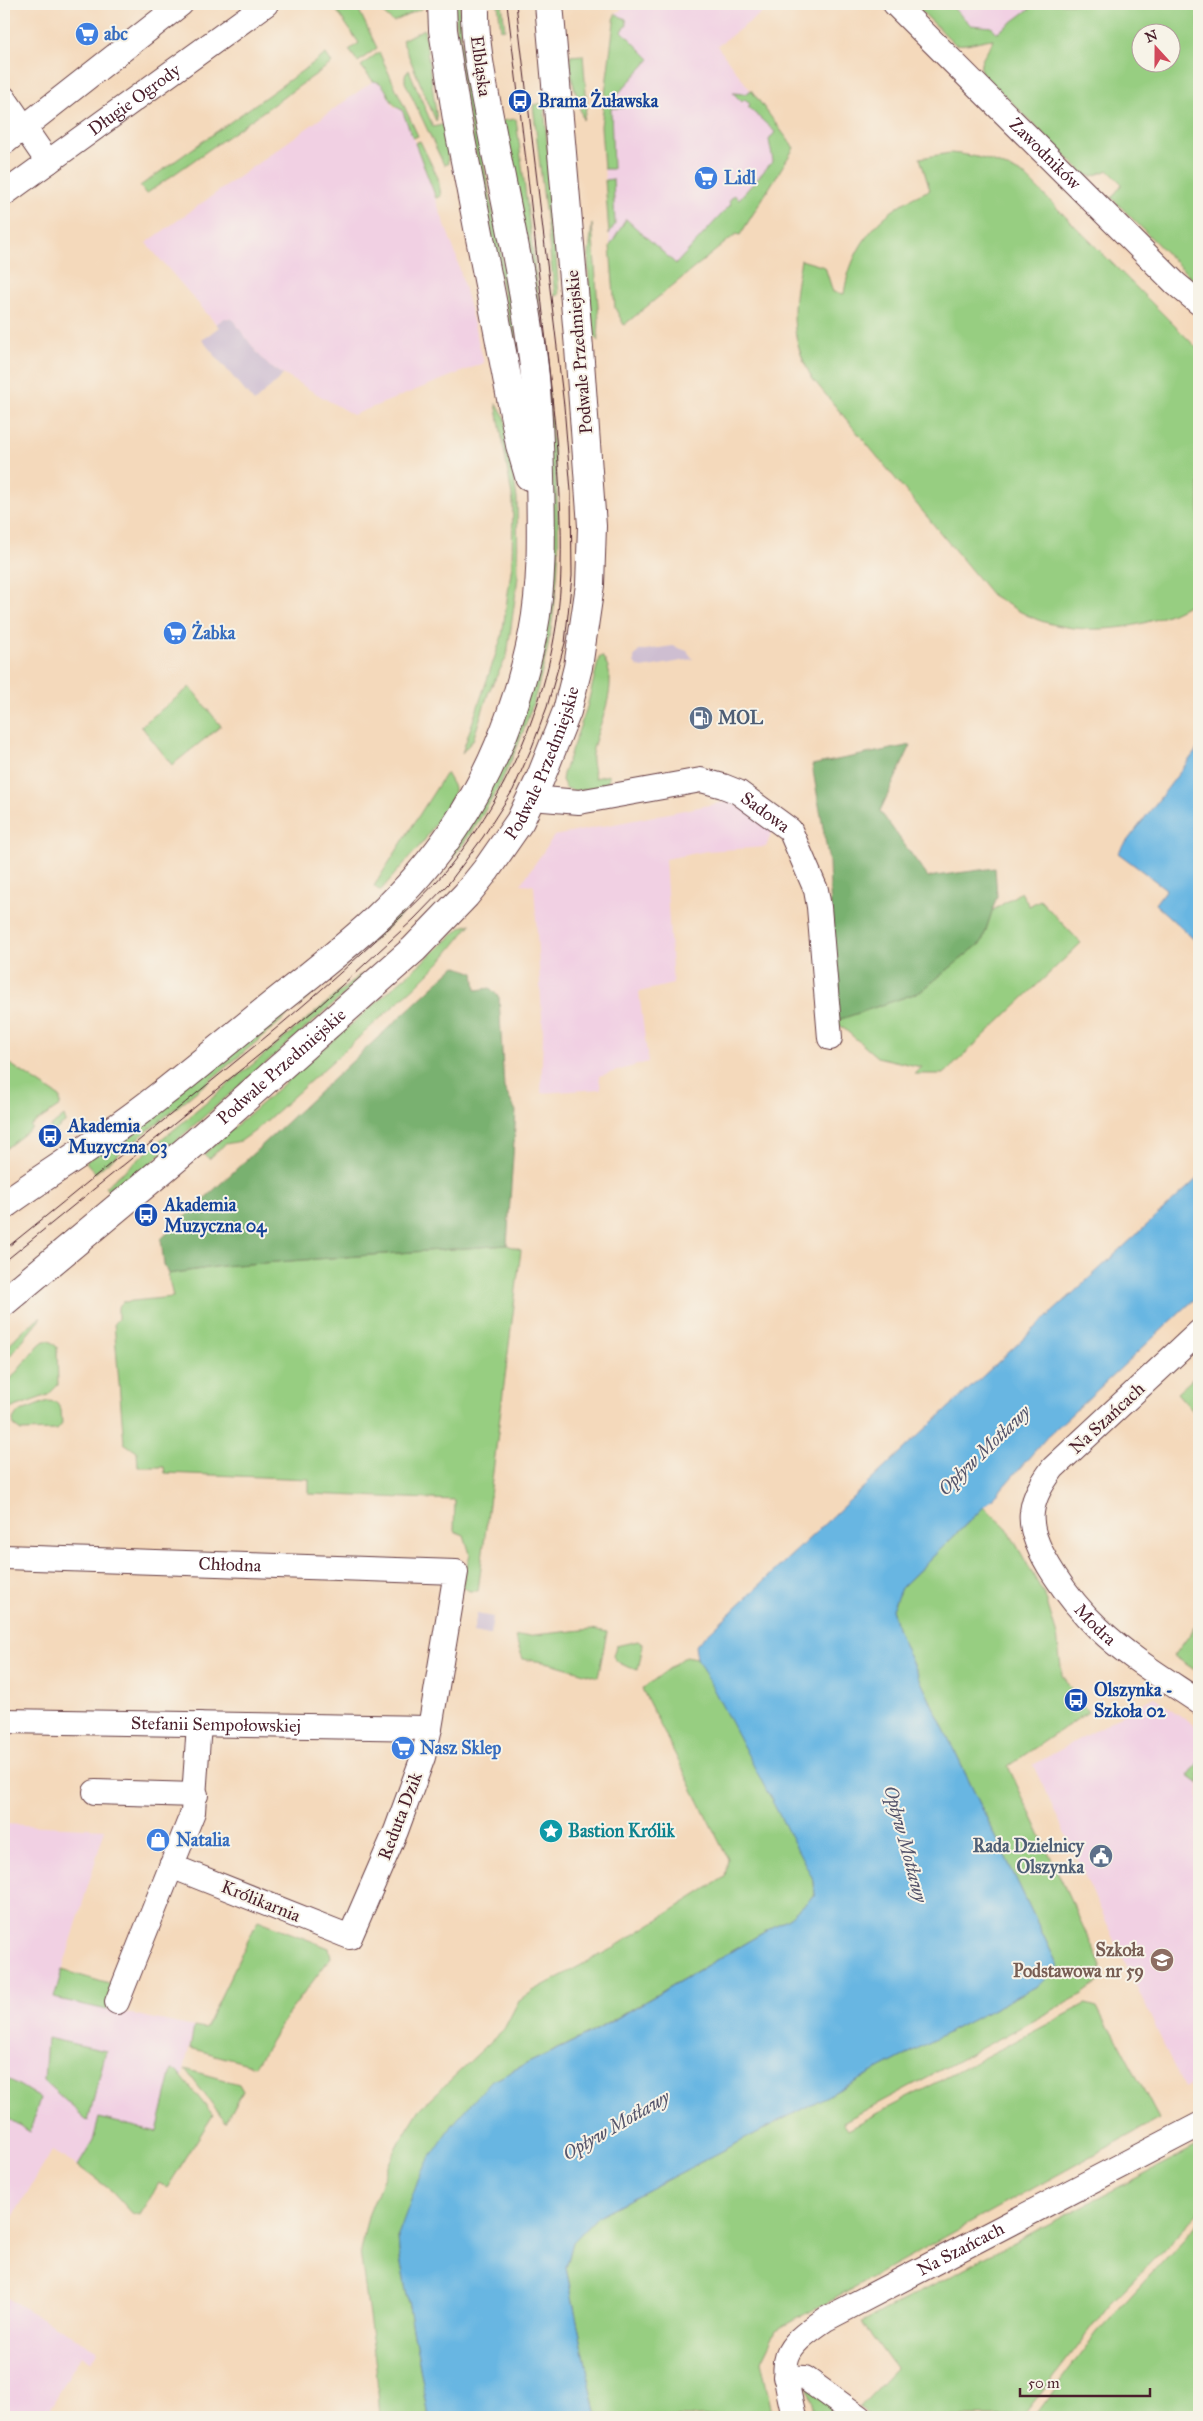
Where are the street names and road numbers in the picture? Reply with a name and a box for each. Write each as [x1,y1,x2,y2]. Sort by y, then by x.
street label: Elbląska [466,34,496,98]
street label: Długie Ogrody [84,58,185,140]
street label: Zawodników [1005,113,1086,194]
street label: Podwale Przedmiejskie [561,269,597,435]
street label: Podwale Przedmiejskie [500,684,584,844]
street label: Sadowa [736,787,795,837]
street label: Podwale Przedmiejskie [212,1004,350,1129]
street label: Na Szańcach [1065,1378,1149,1458]
street label: Chłodna [198,1552,262,1577]
street label: Modra [1069,1599,1121,1651]
street label: Stefanii Sempołowskiej [131,1712,301,1737]
street label: Reduta Dzik [373,1768,427,1863]
street label: Królikarnia [218,1875,304,1927]
street label: Na Szańcach [913,2217,1008,2281]

